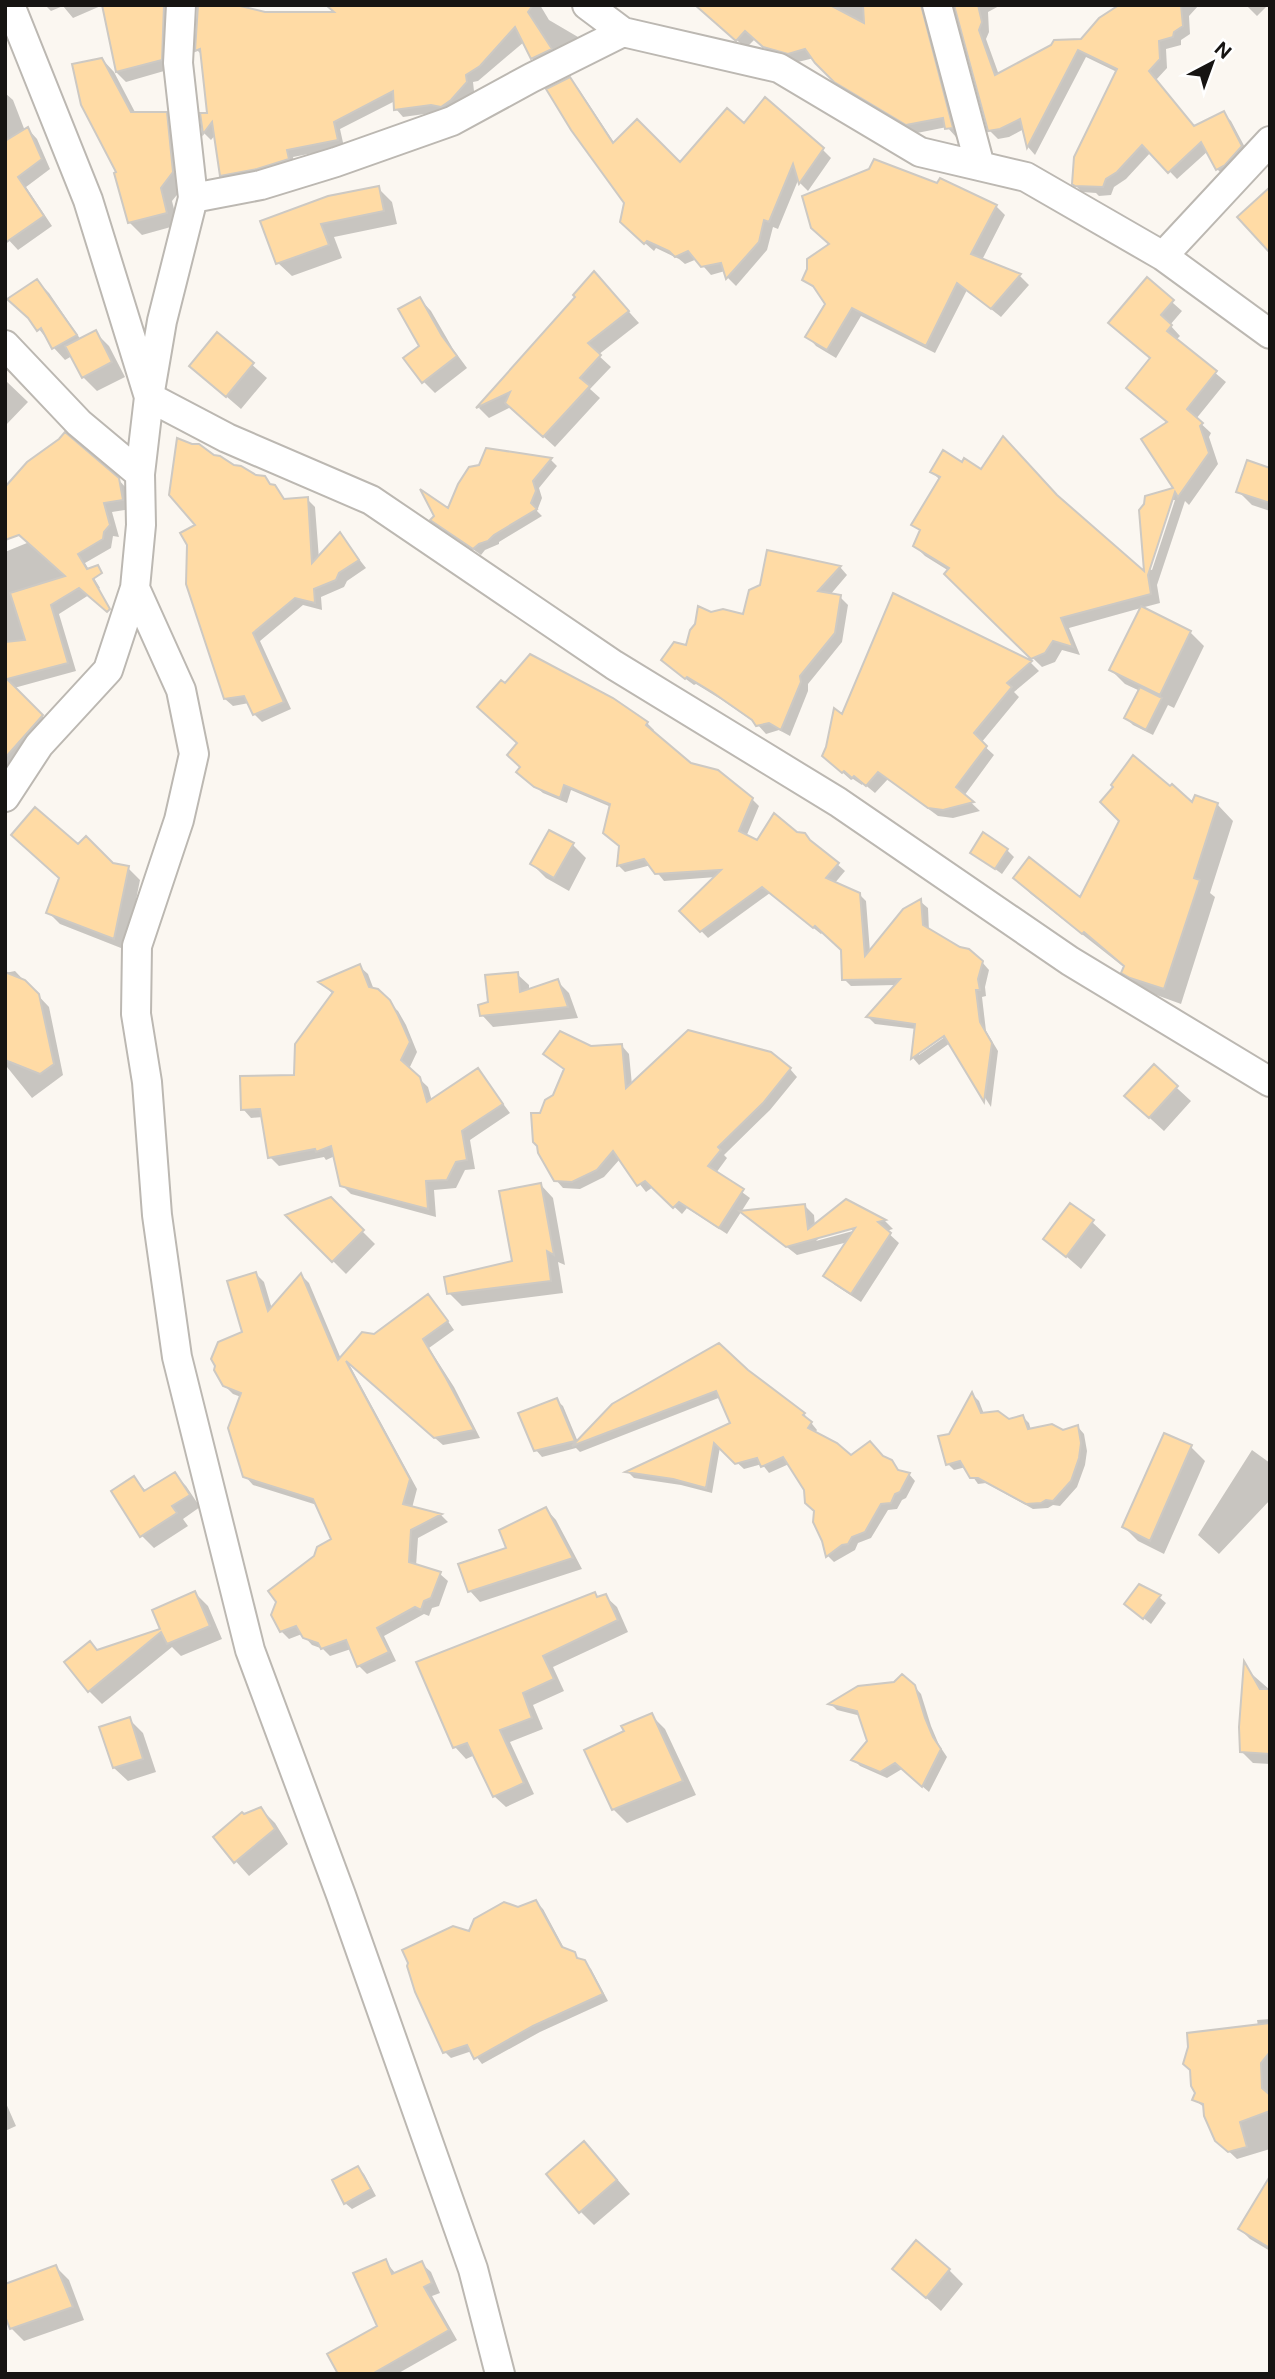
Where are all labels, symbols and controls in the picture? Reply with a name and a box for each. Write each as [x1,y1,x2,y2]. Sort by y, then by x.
north arrow [1177,28,1247,98]
text: N [1210,37,1236,63]

